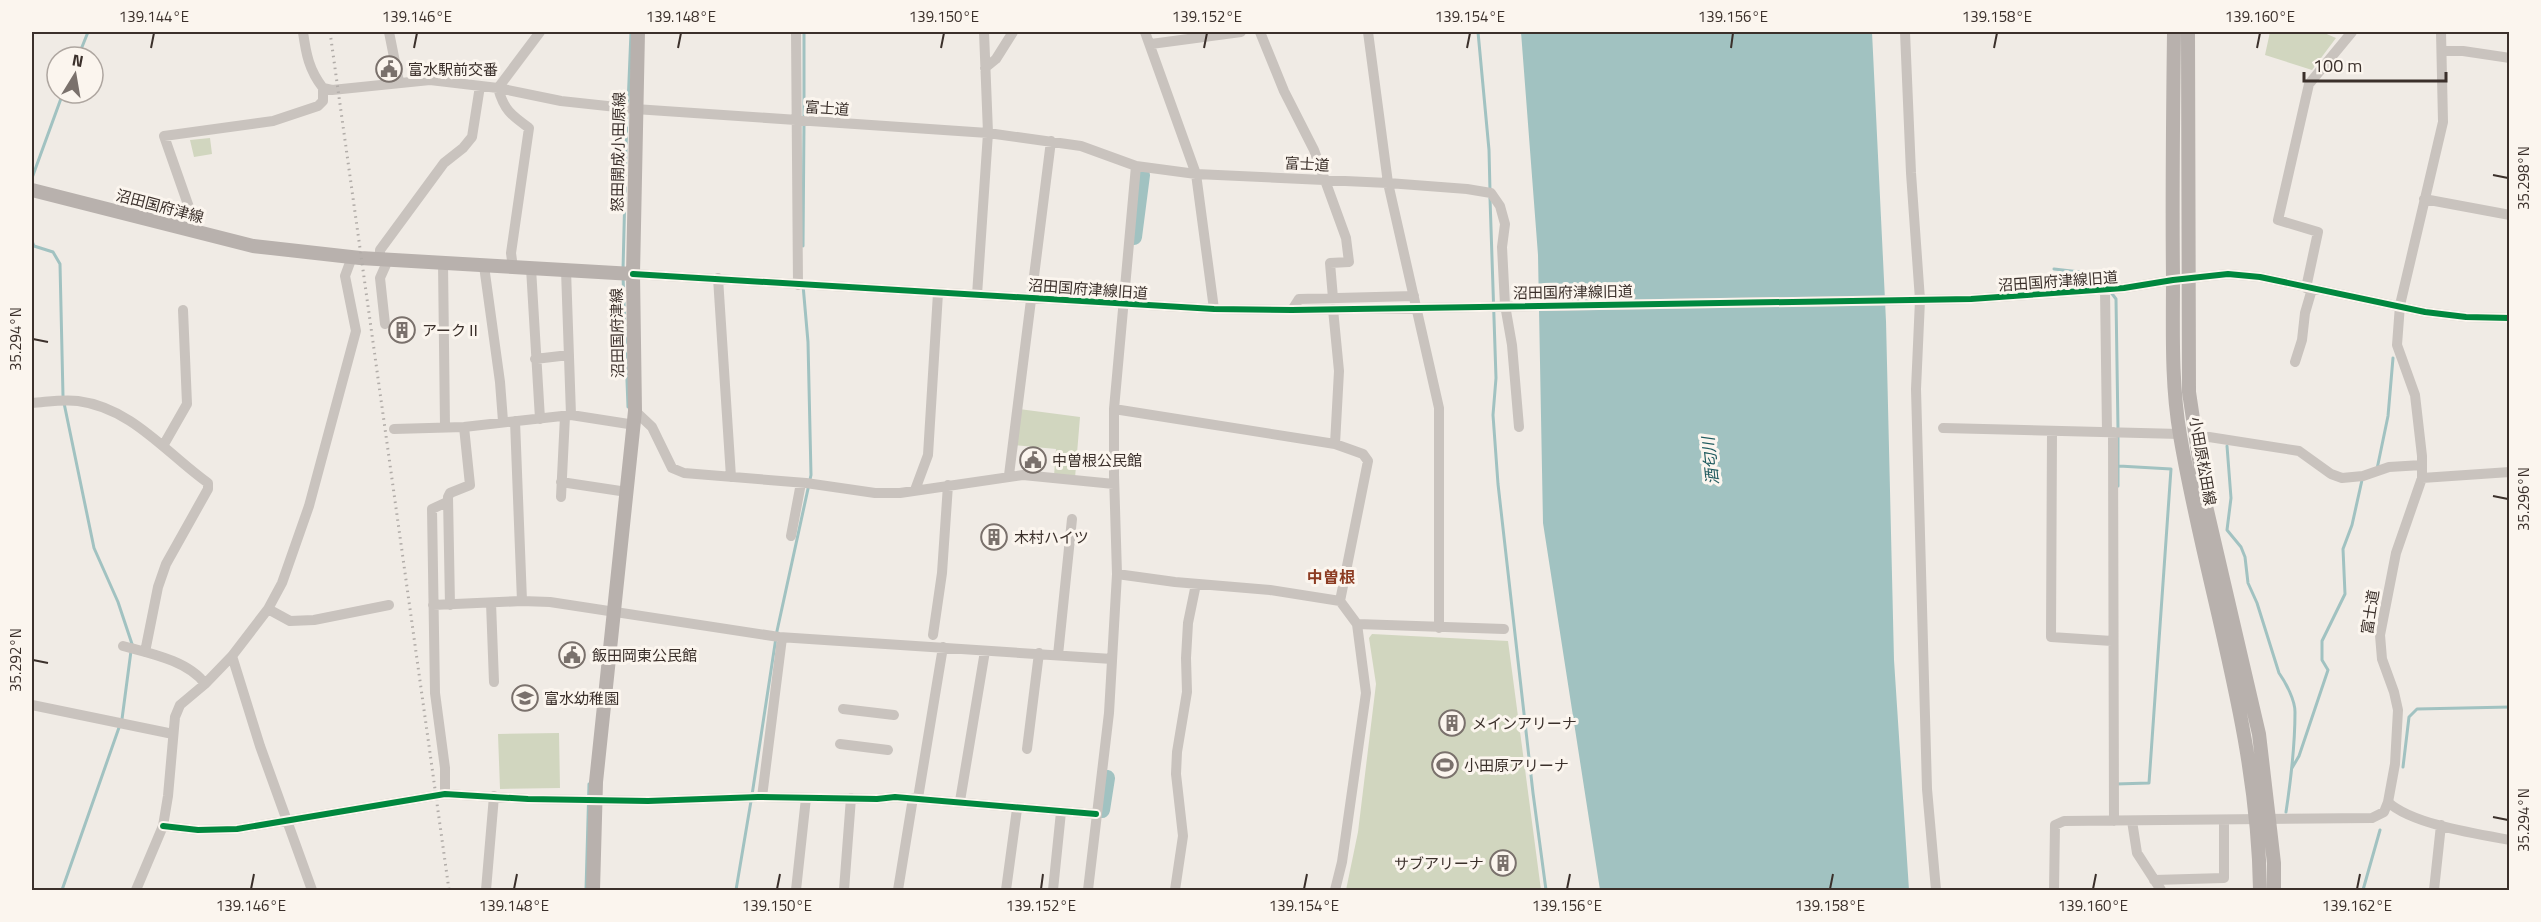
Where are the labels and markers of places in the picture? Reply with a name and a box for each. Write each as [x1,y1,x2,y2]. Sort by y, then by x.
public building icon: 富水駅前交番 [374,54,404,84]
place label: 富水駅前交番 [408,58,498,81]
building icon: アークⅡ [387,315,417,345]
place label: アークⅡ [422,319,481,342]
public building icon: 中曽根公民館 [1018,445,1048,475]
place label: 中曽根公民館 [1052,449,1142,472]
building icon: 木村ハイツ [979,522,1009,552]
place label: 木村ハイツ [1014,526,1089,549]
public building icon: 飯田岡東公民館 [557,640,587,670]
place label: 飯田岡東公民館 [592,644,697,667]
school or university icon: 富水幼稚園 [510,683,540,713]
place label: 富水幼稚園 [544,687,619,710]
building icon: メインアリーナ [1437,708,1467,738]
place label: メインアリーナ [1472,712,1577,735]
sports icon: 小田原アリーナ [1430,750,1460,780]
place label: 小田原アリーナ [1464,754,1569,777]
building icon: サブアリーナ [1488,848,1518,878]
place label: サブアリーナ [1394,852,1484,875]

